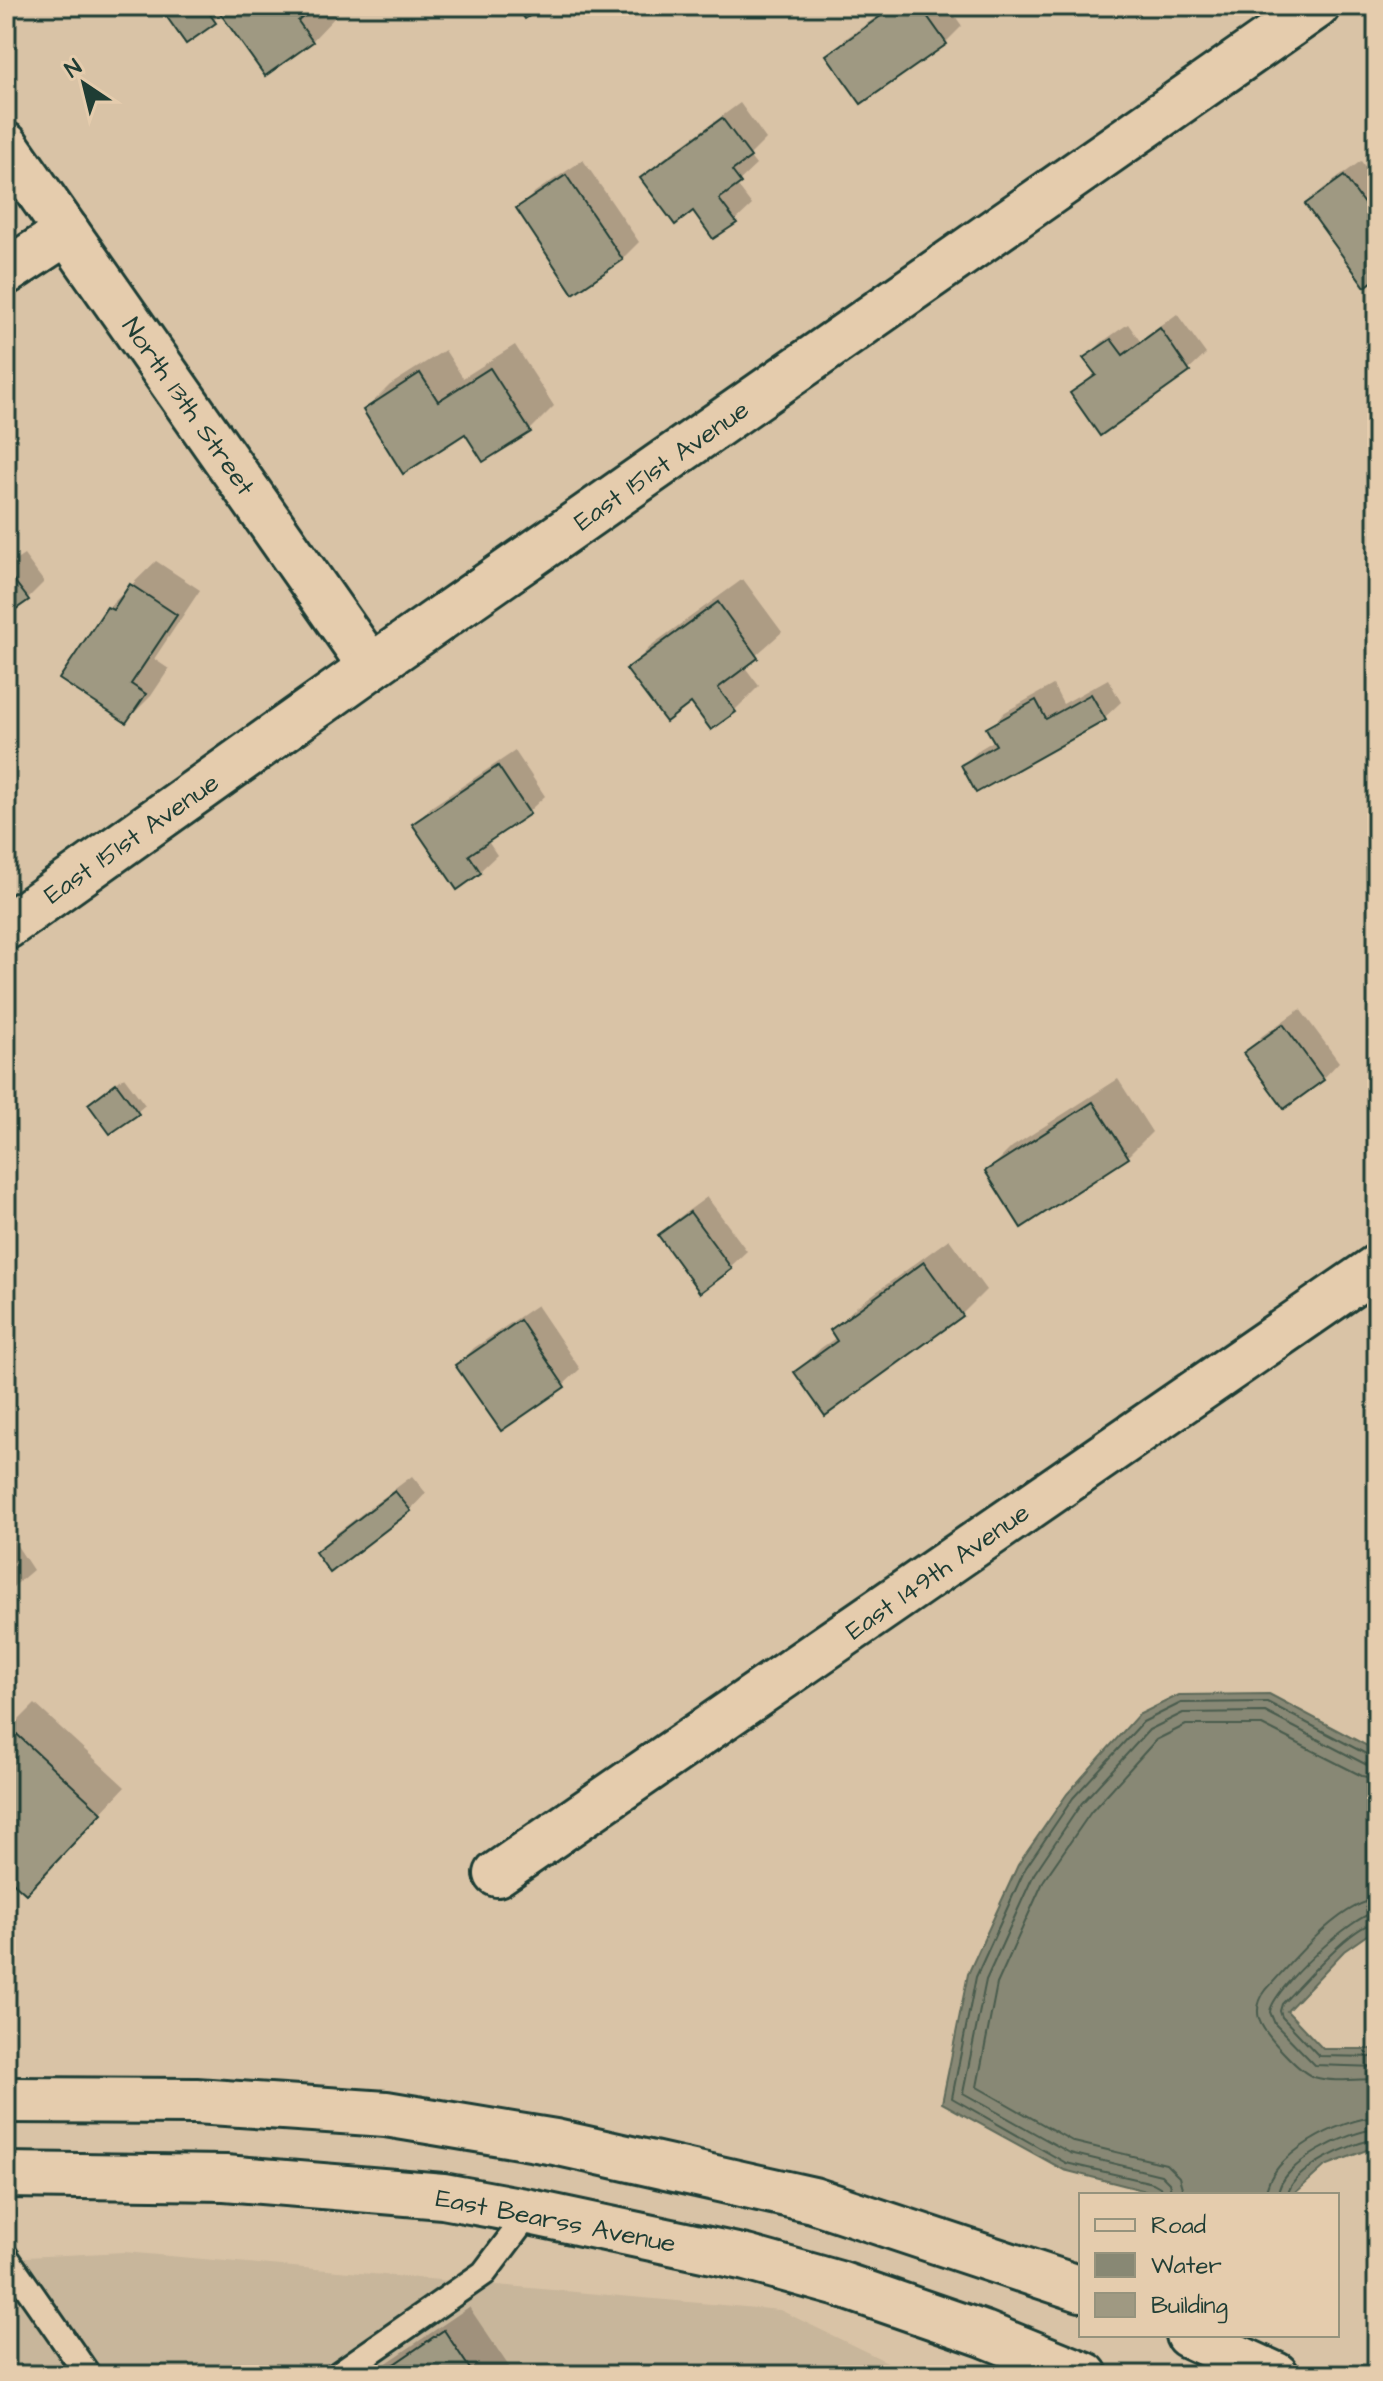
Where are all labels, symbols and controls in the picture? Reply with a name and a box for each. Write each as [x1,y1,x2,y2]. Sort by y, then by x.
north arrow [44,44,124,124]
text: N [59,52,88,85]
street label: North 13th Street [113,310,263,503]
street label: East 151st Avenue [567,392,756,540]
street label: East 151st Avenue [37,765,226,913]
street label: East 149th Avenue [838,1495,1037,1649]
street label: East Bearss Avenue [433,2180,679,2262]
legend [1079,2193,1339,2337]
text: Road [1151,2209,1206,2243]
text: Water [1151,2249,1222,2283]
text: Building [1151,2289,1228,2324]

